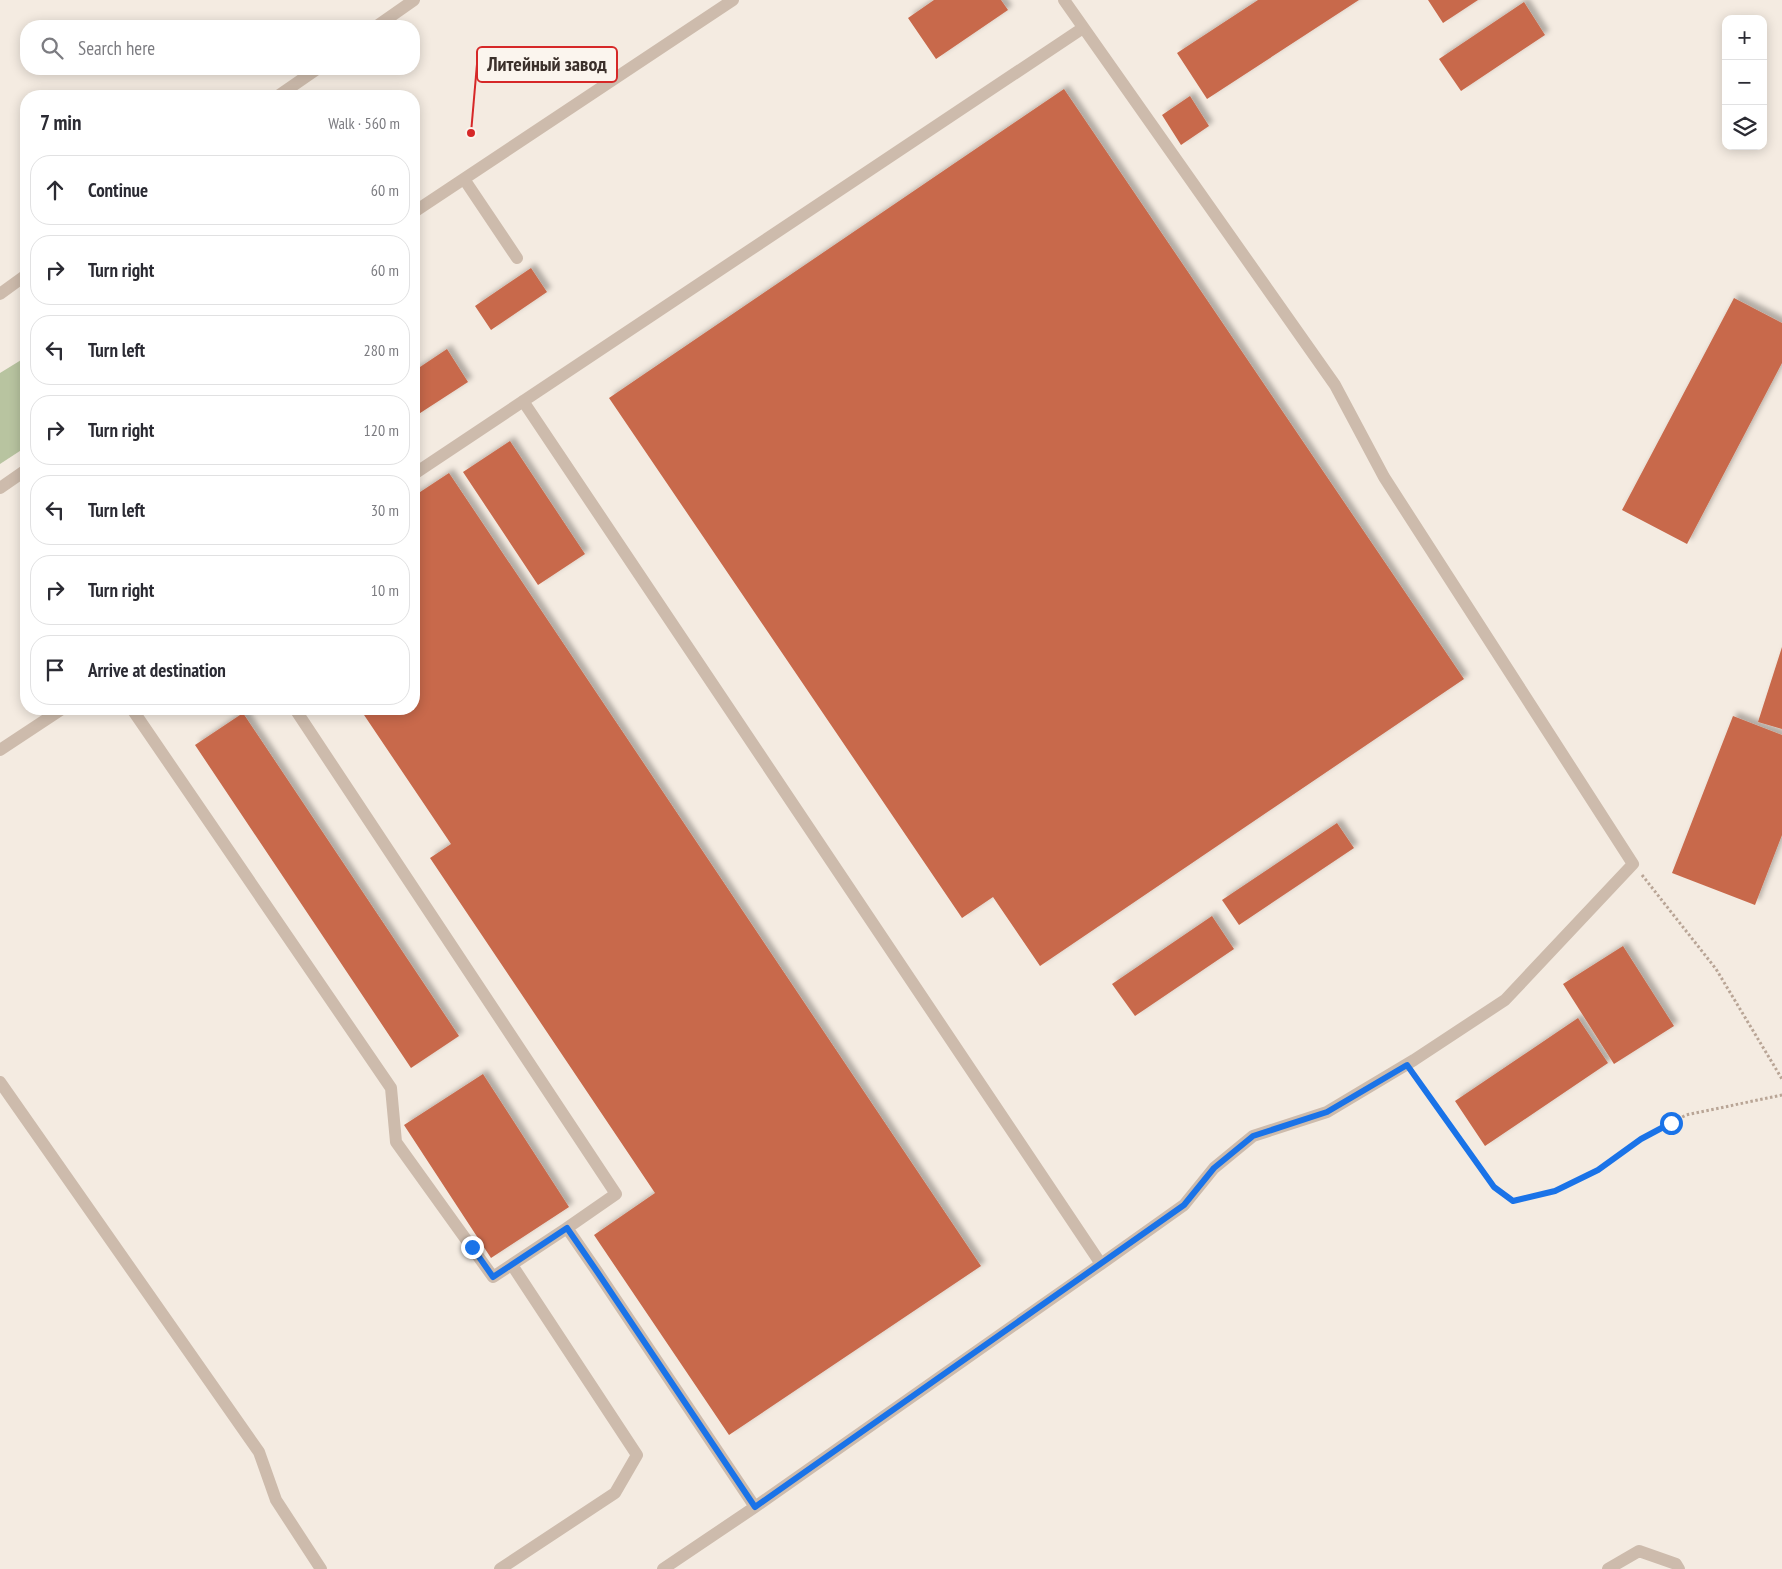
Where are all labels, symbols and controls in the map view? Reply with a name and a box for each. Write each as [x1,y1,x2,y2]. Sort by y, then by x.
map controls [1722,15,1767,150]
button: + [1722,15,1767,60]
search box [20,20,420,75]
icon: search [38,34,66,62]
text: Search here [78,36,155,60]
callout: Литейный завод [477,47,617,82]
text: Литейный завод [486,51,607,77]
button: − [1722,60,1767,105]
button: layers [1722,105,1767,150]
text: 7 min [40,109,82,136]
text: Walk · 560 m [328,113,400,133]
icon: ahead [41,176,69,204]
text: Continue [88,178,148,202]
text: 60 m [371,180,399,200]
icon: right [41,256,69,284]
text: Turn right [88,258,154,282]
text: 60 m [371,260,399,280]
icon: left [41,336,69,364]
text: Turn left [88,338,145,362]
text: 280 m [364,340,399,360]
icon: right [41,416,69,444]
text: Turn right [88,418,154,442]
text: 120 m [364,420,399,440]
icon: left [41,496,69,524]
text: Turn left [88,498,145,522]
text: 30 m [371,500,399,520]
icon: right [41,576,69,604]
text: Turn right [88,578,154,602]
text: 10 m [371,580,399,600]
icon: arrive [41,656,69,684]
text: Arrive at destination [88,658,226,682]
route start [1660,1112,1683,1135]
route end [461,1236,484,1259]

